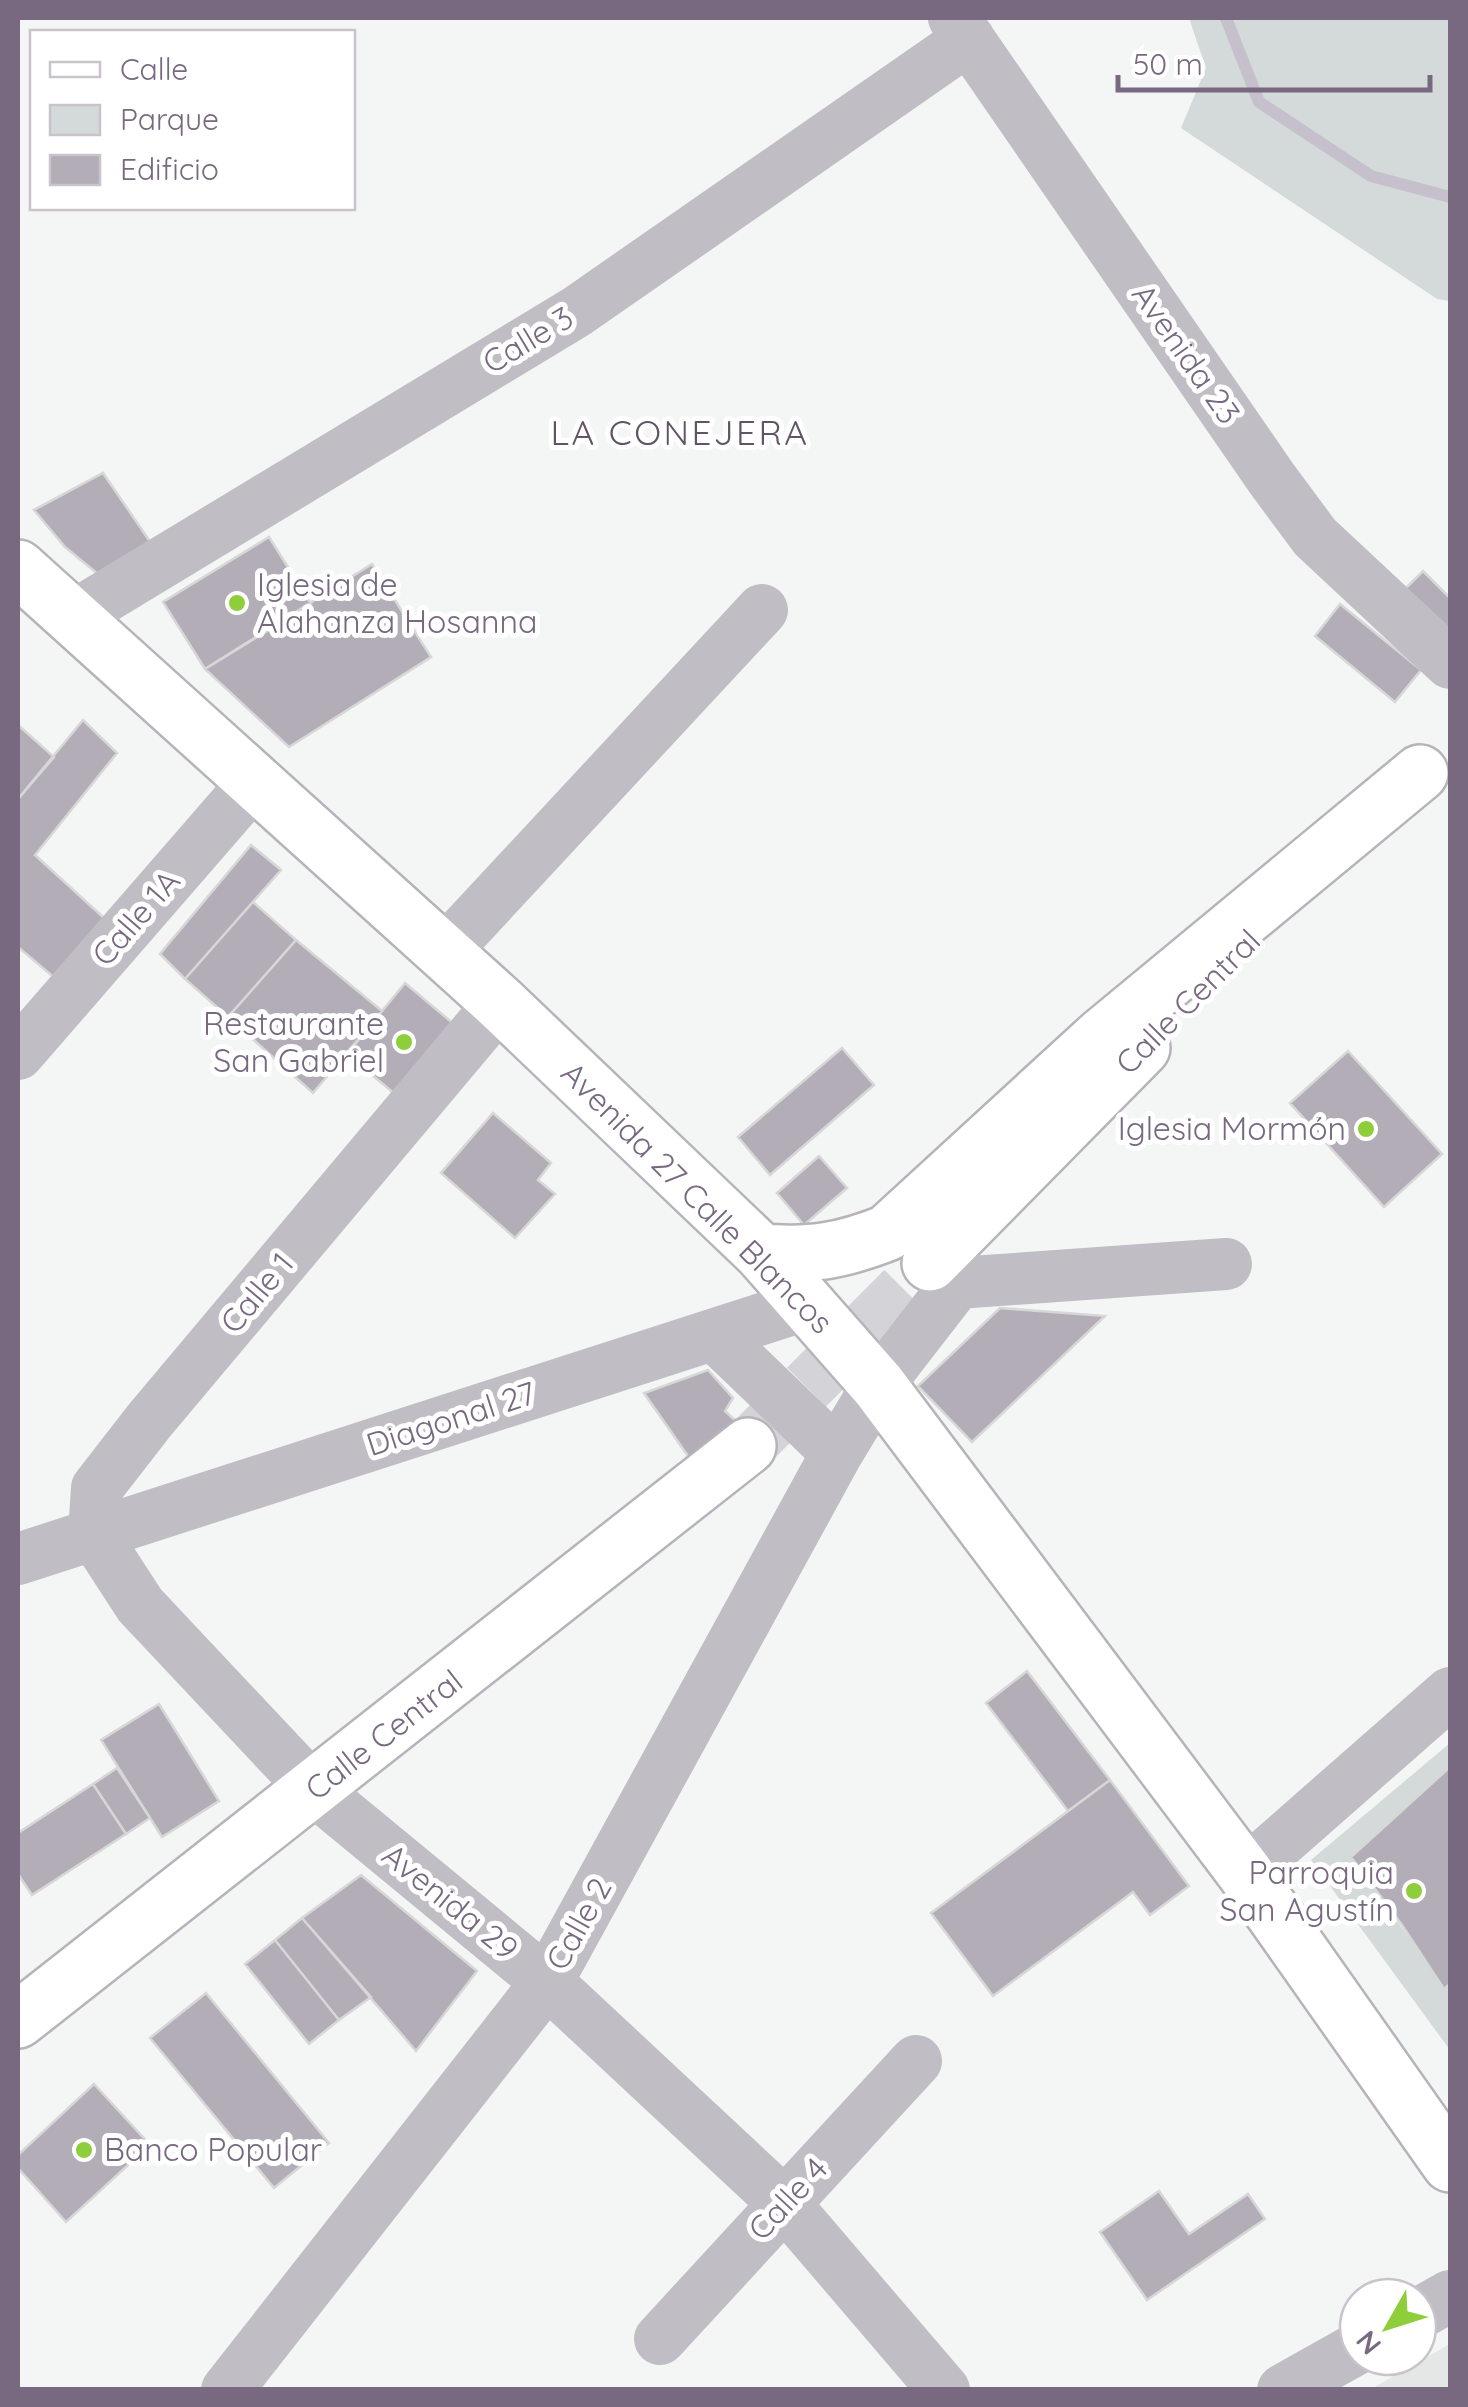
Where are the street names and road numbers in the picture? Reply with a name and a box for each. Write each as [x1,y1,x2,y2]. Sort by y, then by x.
street label: Avenida 23 [1124,276,1250,431]
street label: Calle 3 [475,297,580,382]
street label: Calle 1A [83,861,188,974]
street label: Calle Central [1107,921,1268,1082]
street label: Avenida 27 Calle Blancos [553,1053,842,1342]
street label: Calle 1 [211,1244,302,1341]
street label: Diagonal 27 [361,1372,540,1464]
street label: Calle Central [297,1660,470,1808]
street label: Avenida 29 [375,1834,527,1968]
street label: Calle 2 [537,1870,620,1977]
street label: Calle 4 [739,2149,835,2248]

